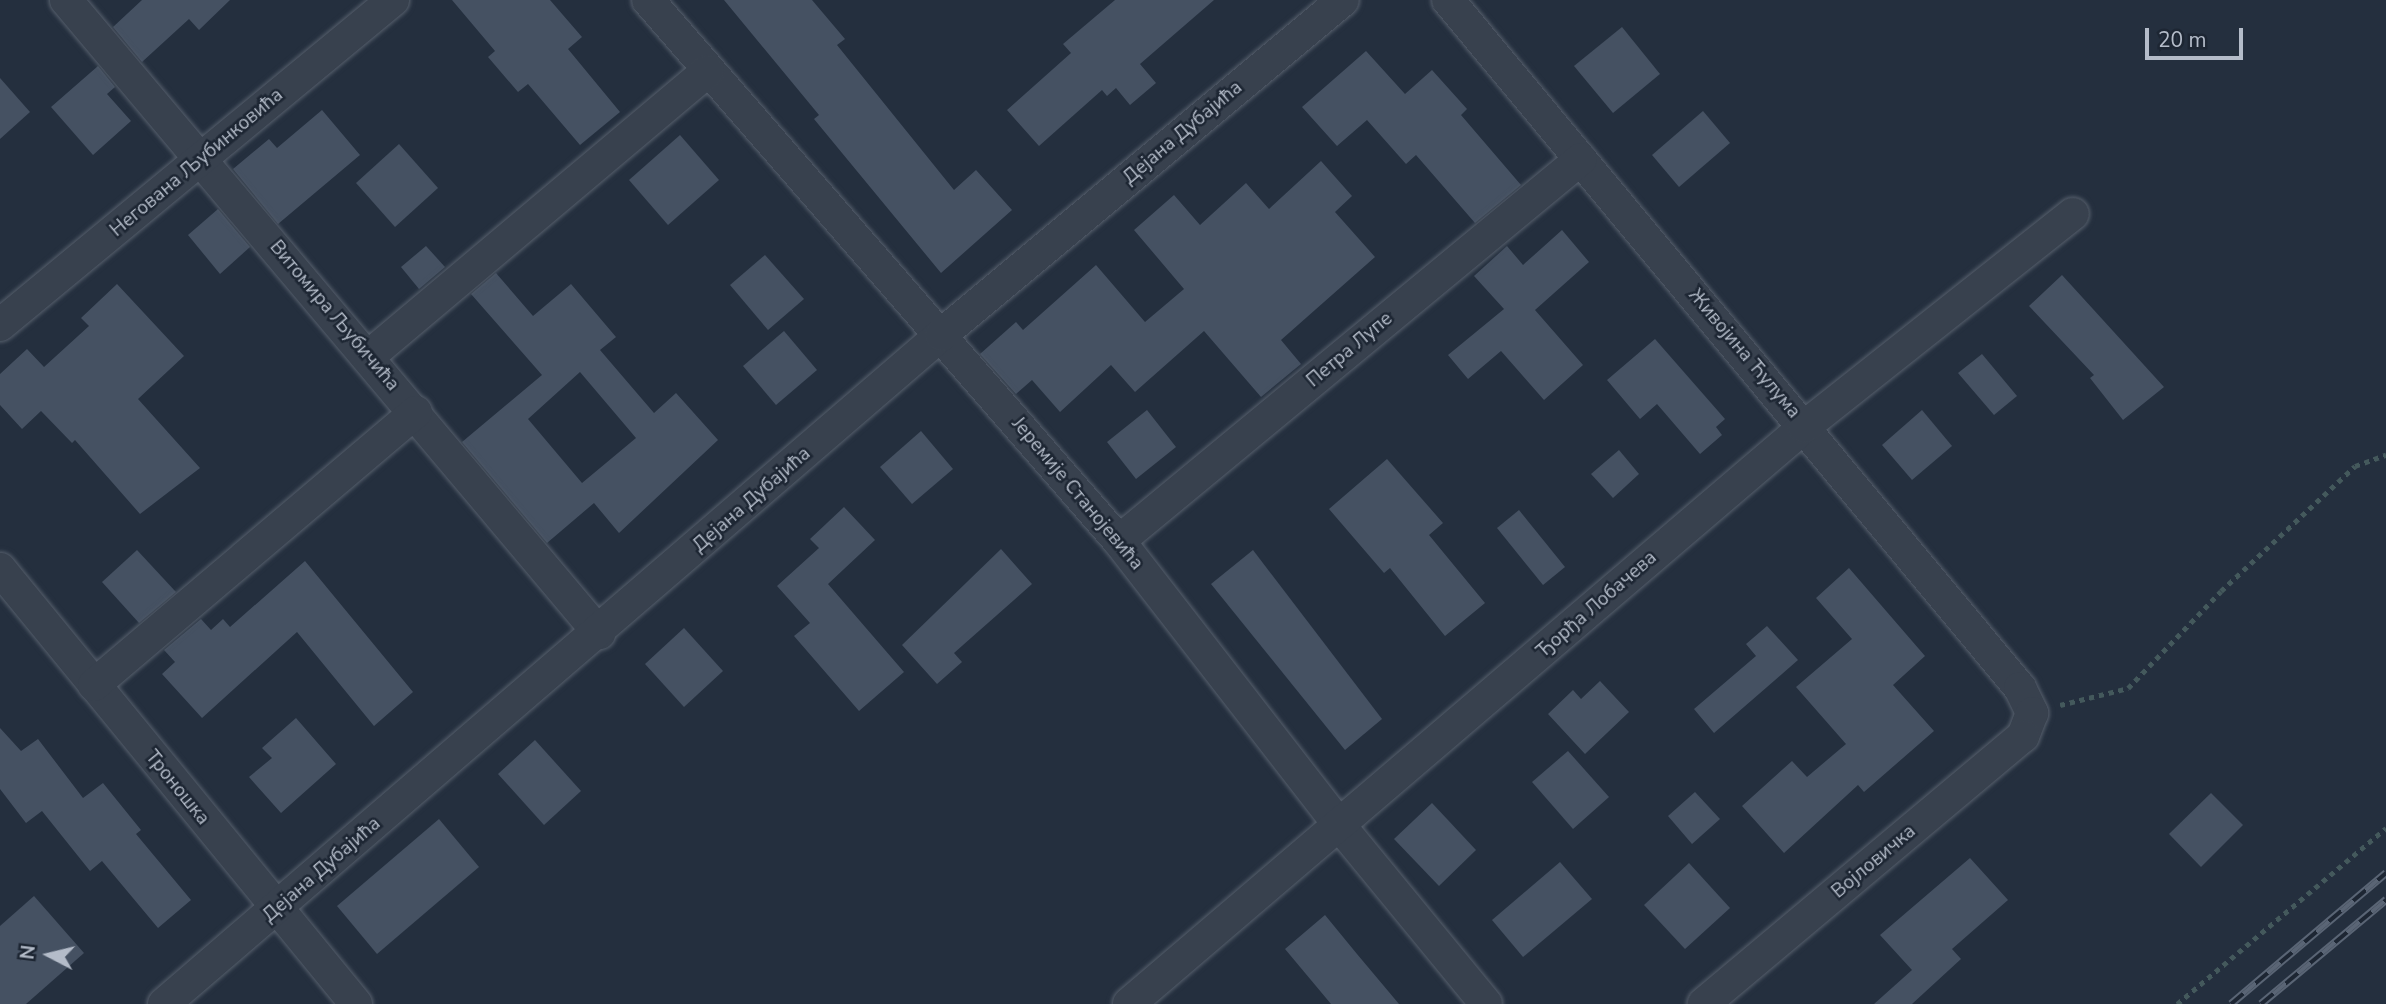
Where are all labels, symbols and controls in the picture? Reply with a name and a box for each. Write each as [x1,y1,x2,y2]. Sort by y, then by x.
scale bar [2148,14,2246,58]
text: 20 m [2158,26,2207,54]
street label: Дејана Дубајића [1119,77,1247,189]
street label: Негована Љубинковића [106,84,288,242]
street label: Витомира Љубичића [264,236,404,396]
street label: Живојина Ћулума [1683,285,1805,423]
street label: Петра Лупе [1302,308,1398,392]
street label: Јеремије Станојевића [1006,413,1148,575]
street label: Дејана Дубајића [688,443,816,557]
street label: Ђорђа Лобачева [1532,547,1662,663]
street label: Троношка [140,746,214,830]
street label: Дејана Дубајића [258,813,386,927]
street label: Војловичка [1828,820,1920,904]
north arrow [14,920,84,990]
text: N [14,944,42,961]

